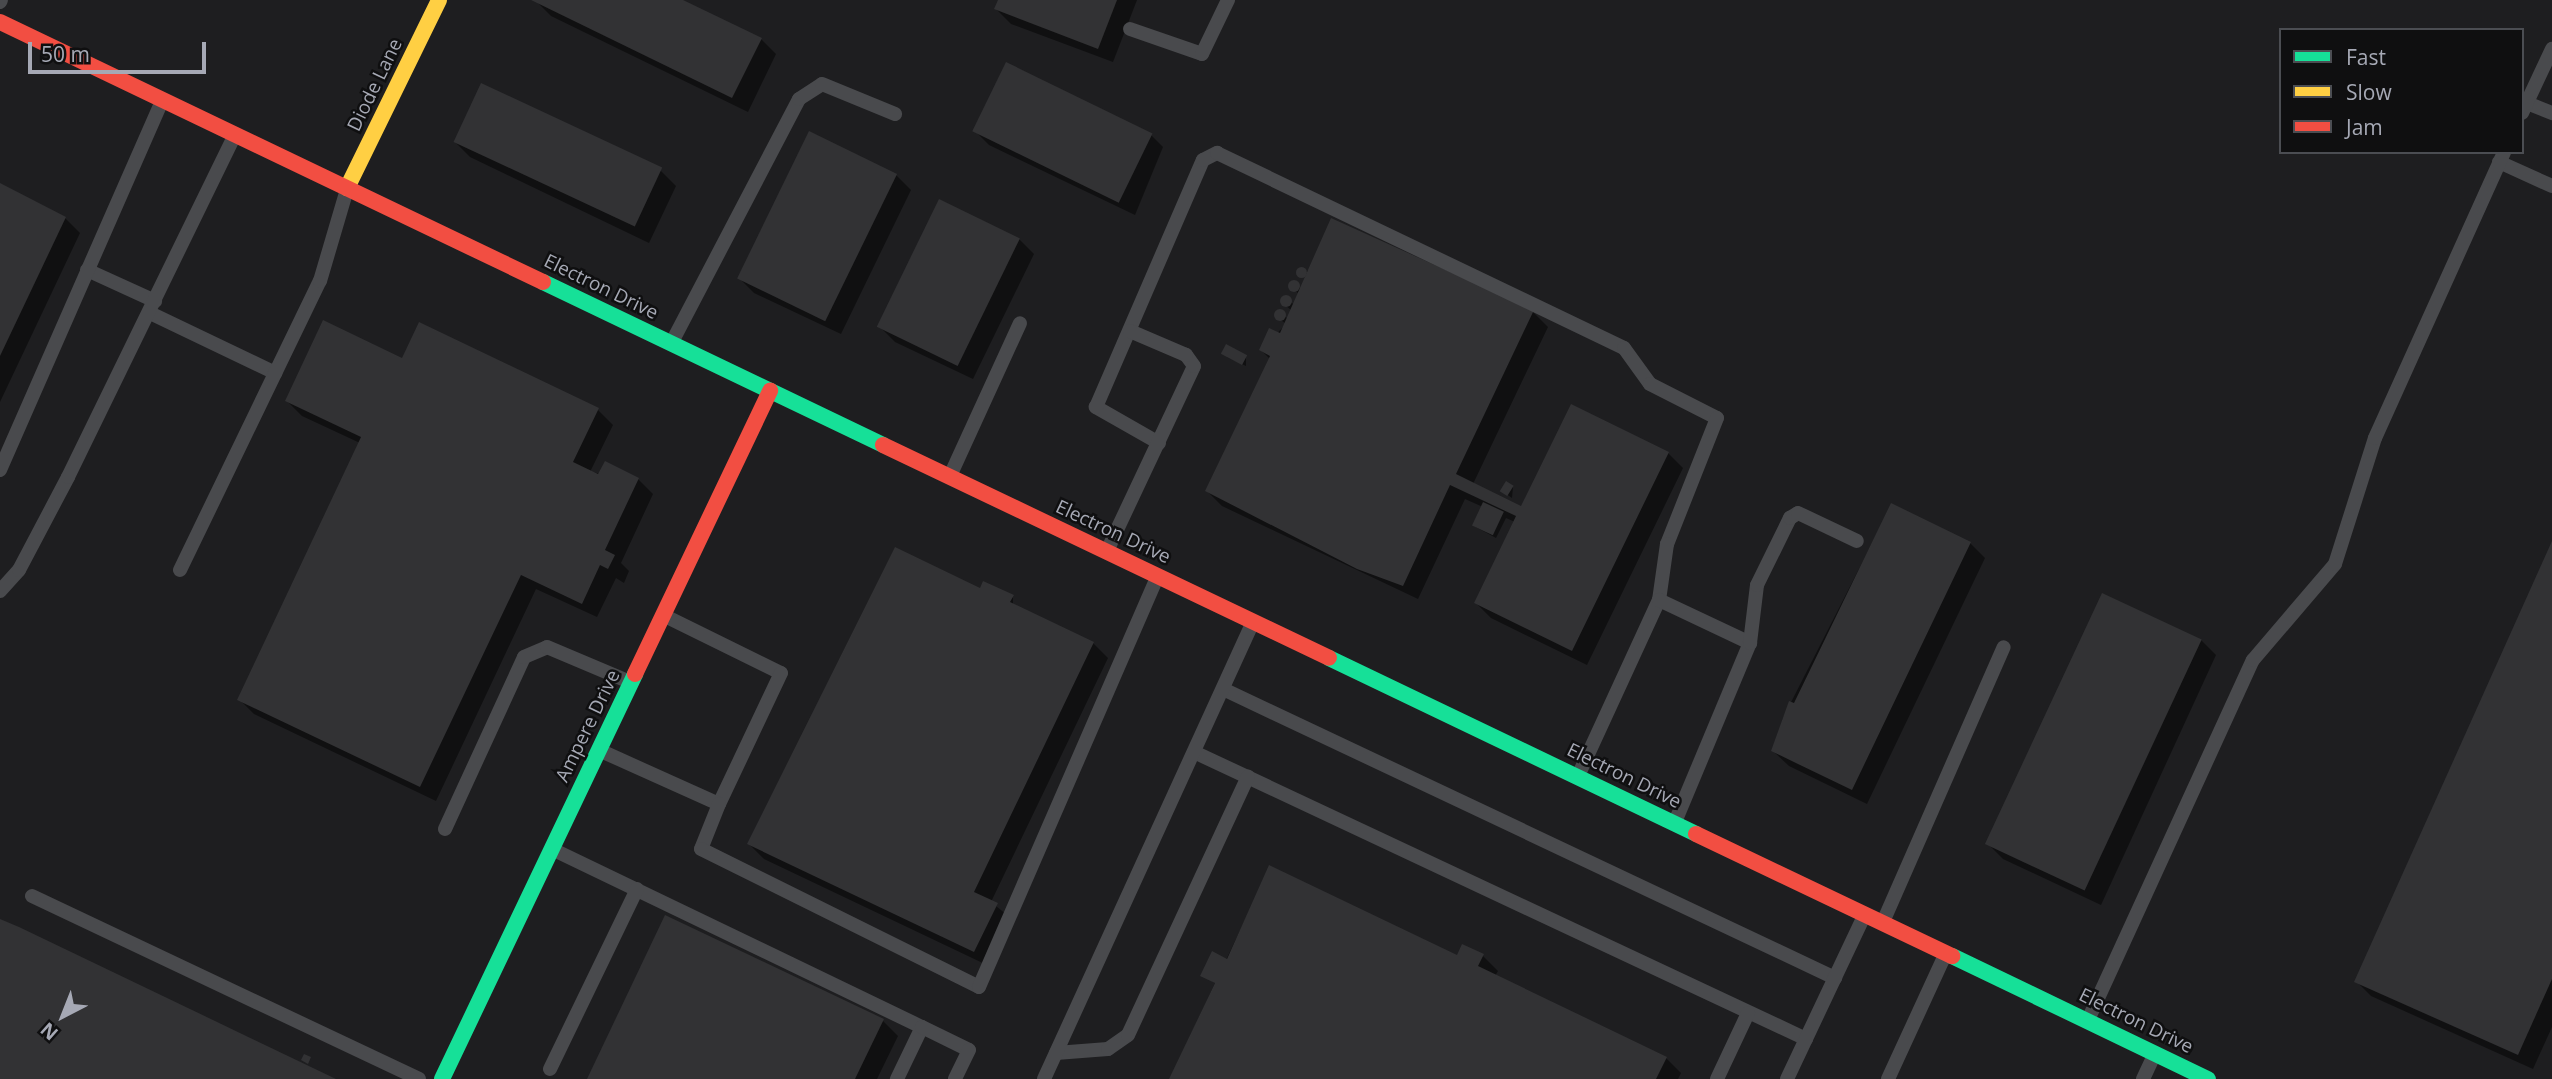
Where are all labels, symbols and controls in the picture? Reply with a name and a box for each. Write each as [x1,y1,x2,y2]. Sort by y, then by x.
scale bar [32,28,210,72]
legend [2279,28,2524,154]
street label: Diode Lane [343,35,407,135]
text: 50 m [41,40,90,68]
text: Fast [2346,43,2386,71]
text: Slow [2346,78,2392,106]
text: Jam [2346,113,2383,141]
street label: Electron Drive [540,250,662,324]
street label: Electron Drive [1052,495,1174,569]
street label: Ampere Drive [551,666,625,786]
street label: Electron Drive [1563,739,1685,813]
north arrow [28,981,98,1051]
street label: Electron Drive [2075,984,2197,1058]
text: N [35,1017,63,1046]

